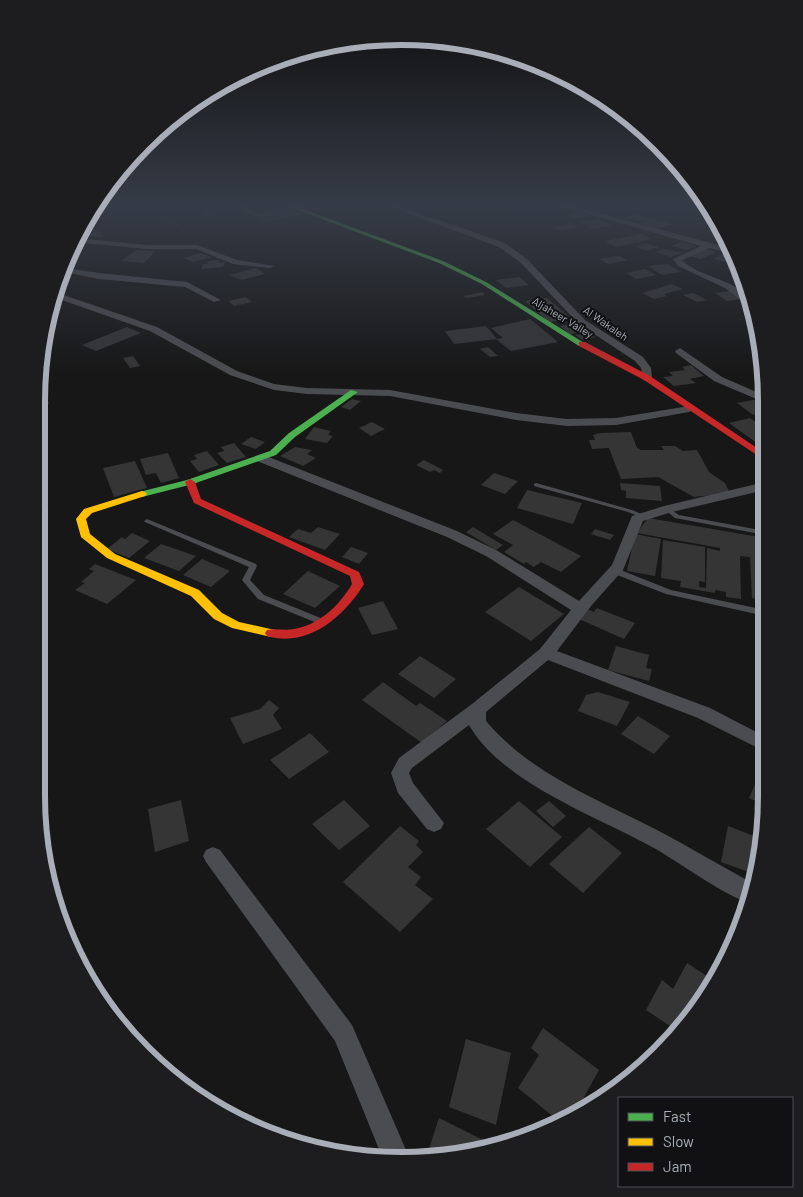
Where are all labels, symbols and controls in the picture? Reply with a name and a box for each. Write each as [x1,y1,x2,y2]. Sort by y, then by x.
street label: Aljaheer Valley [530,294,596,340]
street label: Al Wakaleh [581,303,631,343]
legend [618,1097,793,1187]
text: Fast [663,1107,691,1125]
text: Slow [663,1132,694,1150]
text: Jam [663,1157,692,1175]

